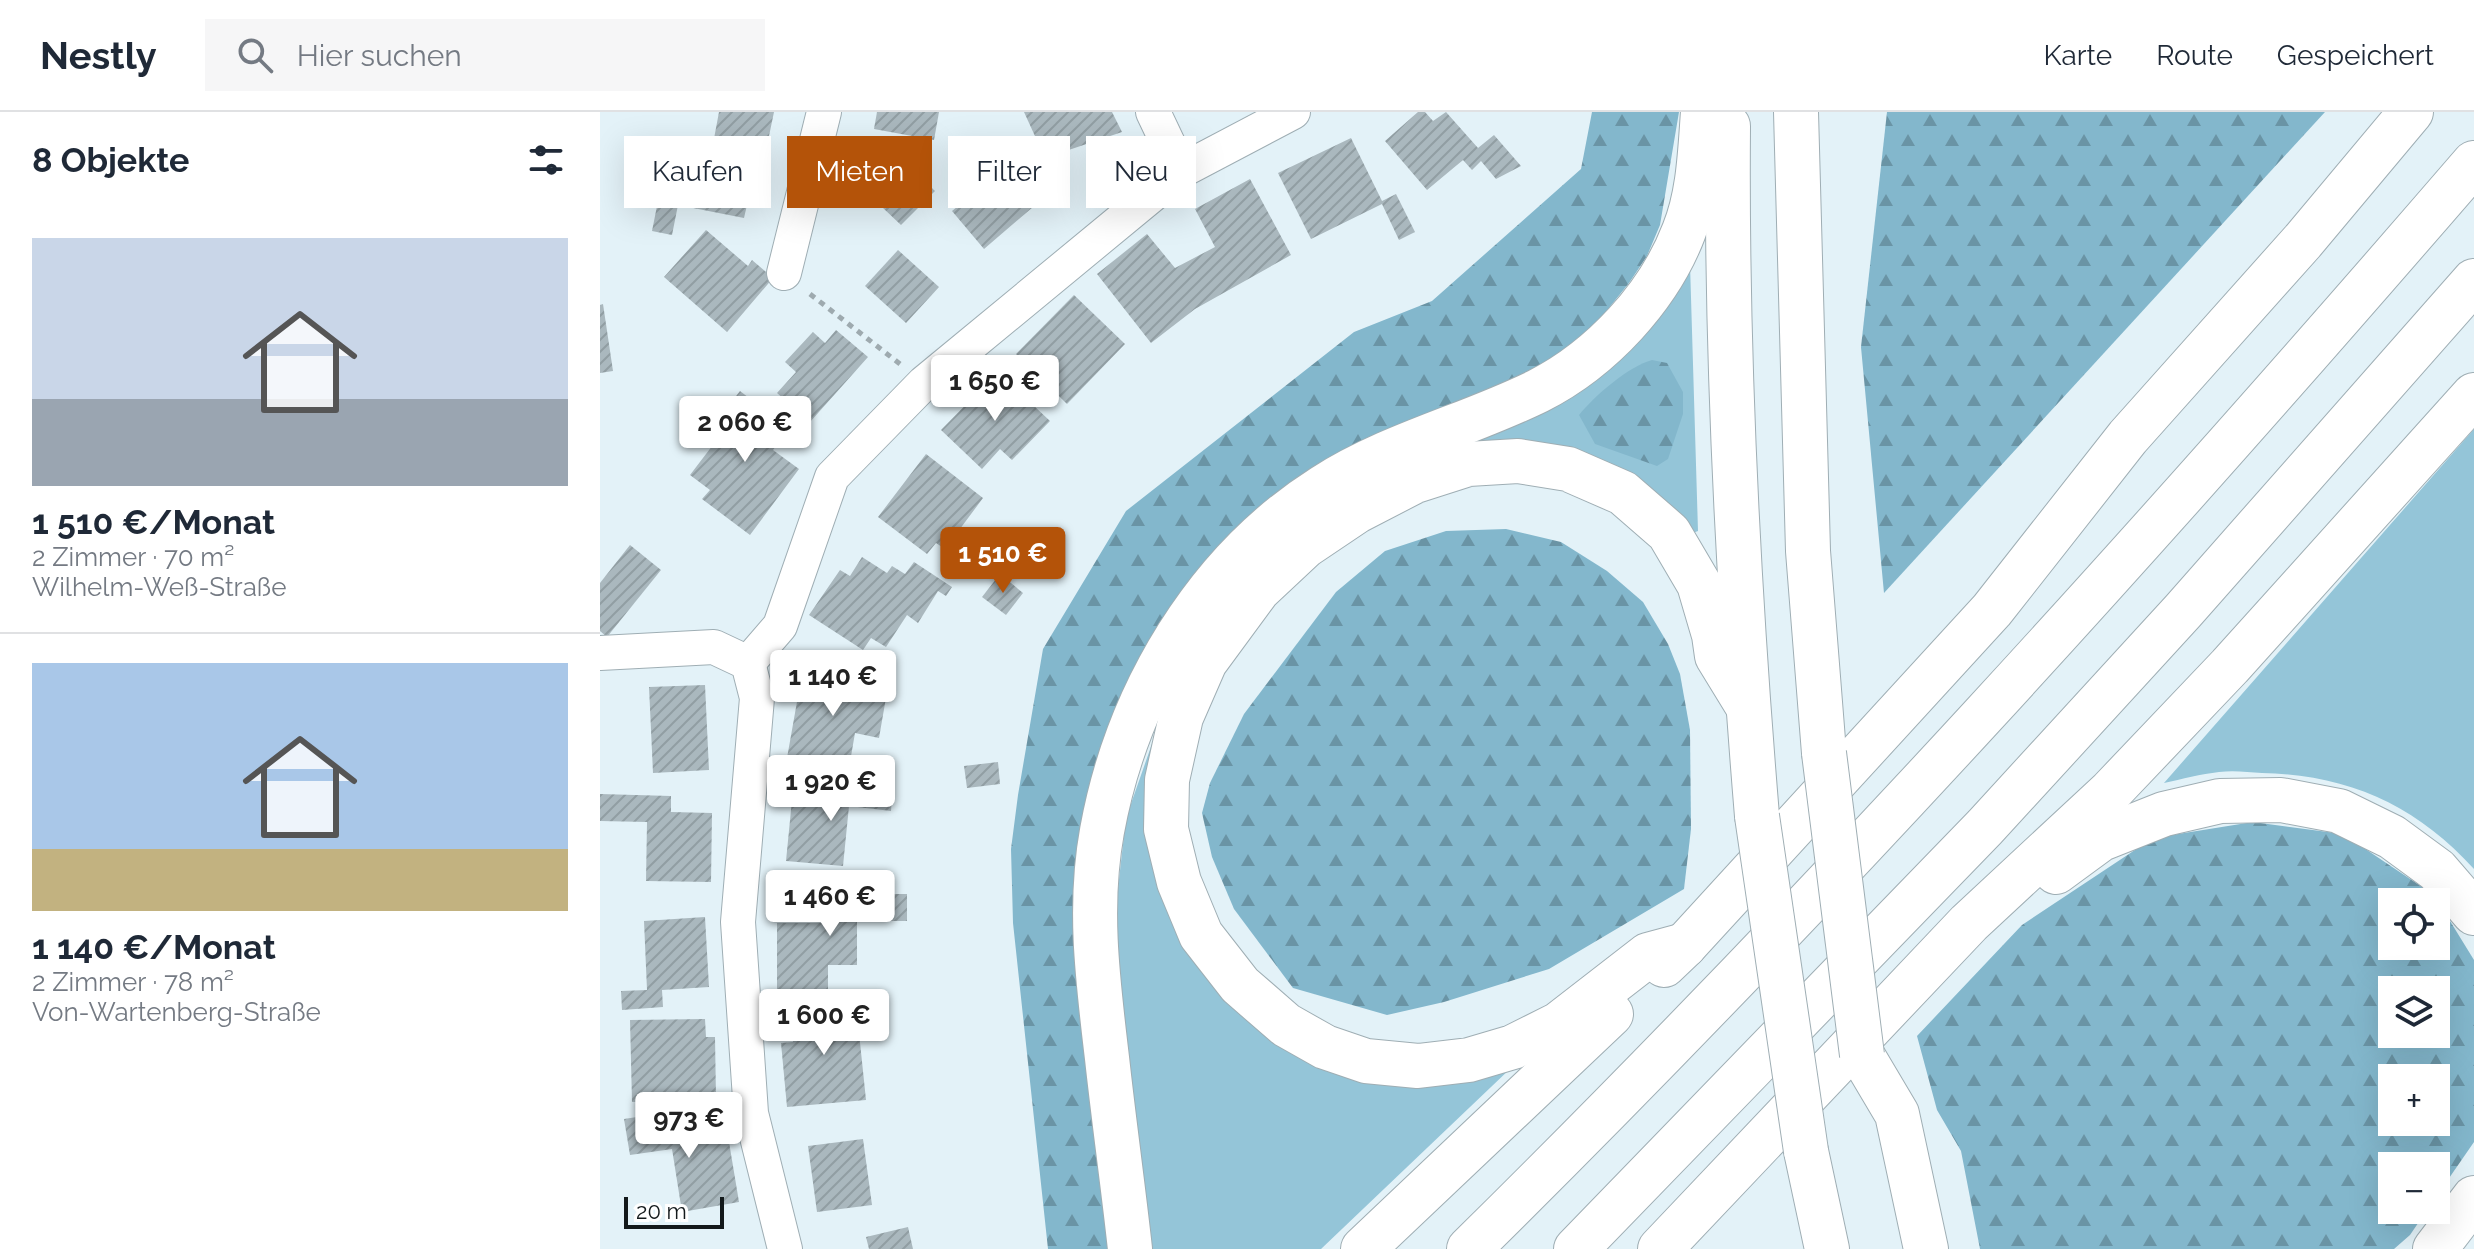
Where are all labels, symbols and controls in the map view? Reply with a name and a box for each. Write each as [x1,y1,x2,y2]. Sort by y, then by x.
search box [205,19,765,91]
text: Nestly [40,33,157,78]
icon: search [233,33,277,77]
text: Hier suchen [297,38,462,73]
text: Karte [2043,39,2112,72]
text: Route [2156,39,2233,72]
text: Gespeichert [2277,39,2434,72]
chip: Kaufen [624,136,771,208]
chip: Mieten [787,136,932,208]
chip: Filter [948,136,1070,208]
chip: Neu [1086,136,1196,208]
icon: filters [524,138,568,182]
text: 8 Objekte [32,140,189,180]
icon: home [228,290,372,434]
pin: 1 650 € [921,355,1069,423]
text: 1 650 € [949,366,1041,396]
pin: 2 060 € [671,396,819,464]
text: 2 060 € [697,407,793,437]
text: 1 510 €/Monat [32,502,275,542]
pin: 1 510 € [929,527,1077,595]
text: 1 510 € [958,538,1048,568]
text: 2 Zimmer · 70 m² [32,542,234,572]
text: Wilhelm-Weß-Straße [32,572,286,602]
pin: 1 140 € [759,650,907,718]
text: 1 140 € [788,661,878,691]
icon: home [228,715,372,859]
pin: 1 920 € [757,755,905,823]
text: 1 920 € [785,766,877,796]
pin: 1 460 € [756,870,904,938]
text: 1 460 € [784,881,876,911]
map controls [2378,888,2450,1224]
button: locate [2378,888,2450,960]
text: 1 140 €/Monat [32,927,276,967]
text: 2 Zimmer · 78 m² [32,967,234,997]
button: layers [2378,976,2450,1048]
pin: 1 600 € [750,989,898,1057]
text: Von-Wartenberg-Straße [32,997,321,1027]
text: 1 600 € [777,1000,871,1030]
button: + [2378,1064,2450,1136]
pin: 973 € [633,1092,745,1160]
text: 973 € [653,1103,725,1133]
button: − [2378,1152,2450,1224]
scale bar [624,1193,724,1229]
text: 20 m [636,1198,687,1224]

